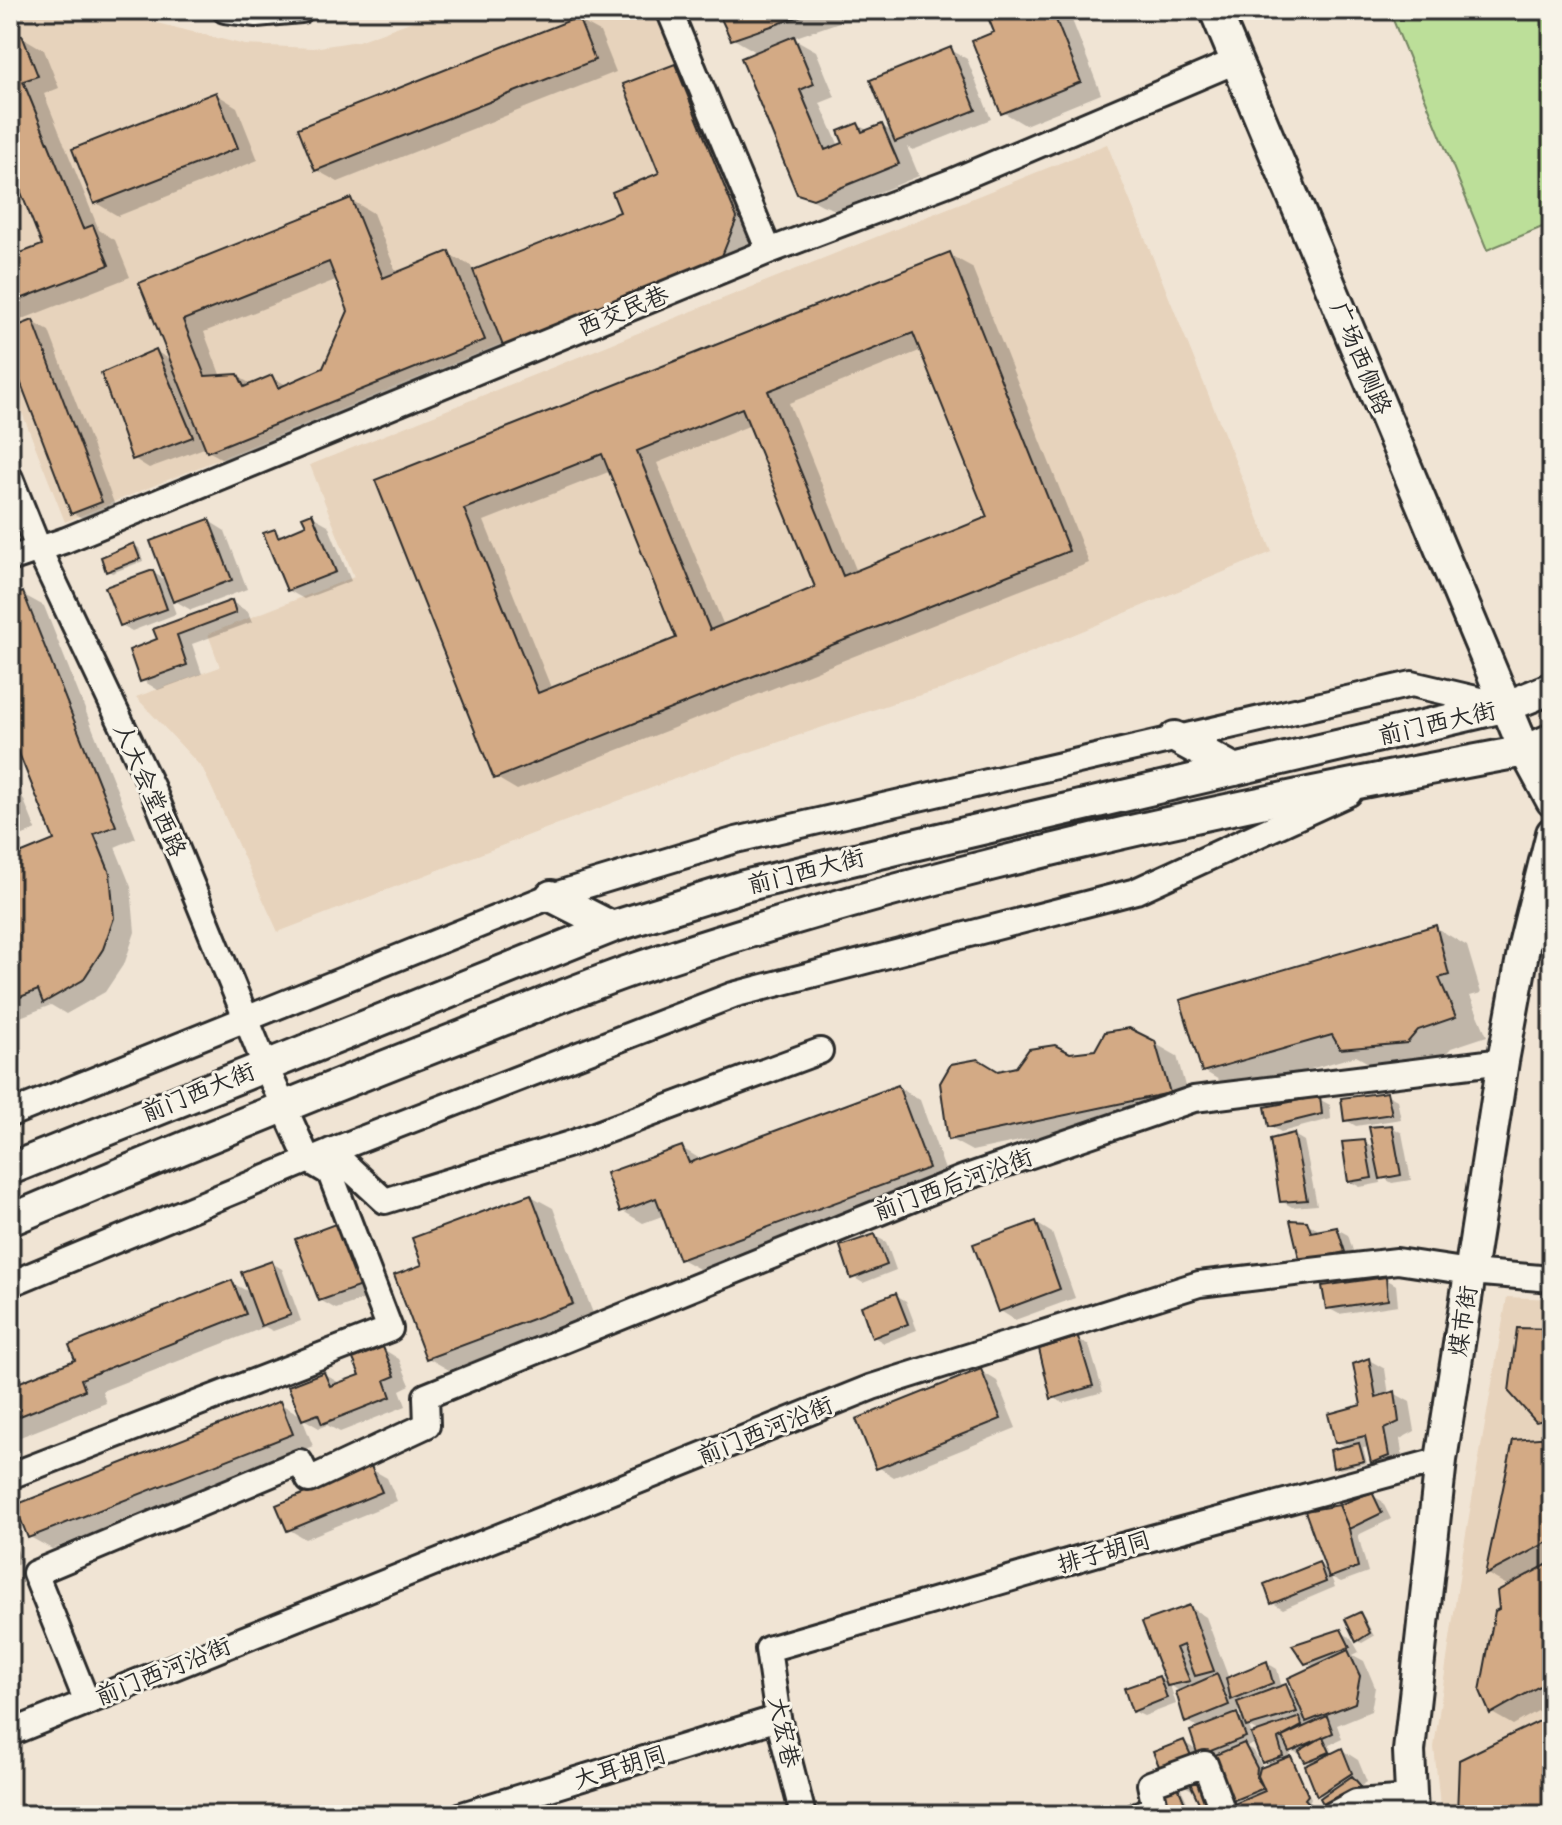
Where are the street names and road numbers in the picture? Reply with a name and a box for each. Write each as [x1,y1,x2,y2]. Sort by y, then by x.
street label: 西交民巷 [573,278,673,344]
street label: 广场西侧路 [1323,297,1399,419]
street label: 前门西大街 [1375,694,1499,752]
street label: 人大会堂西路 [106,718,194,862]
street label: 前门西大街 [744,841,868,901]
street label: 前门西大街 [136,1055,260,1129]
street label: 前门西后河沿街 [869,1140,1037,1228]
street label: 煤市街 [1442,1283,1484,1359]
street label: 前门西河沿街 [692,1388,838,1472]
street label: 排子胡同 [1053,1523,1155,1581]
street label: 前门西河沿街 [90,1629,236,1713]
street label: 大宏巷 [761,1693,807,1771]
street label: 大耳胡同 [569,1738,671,1796]

